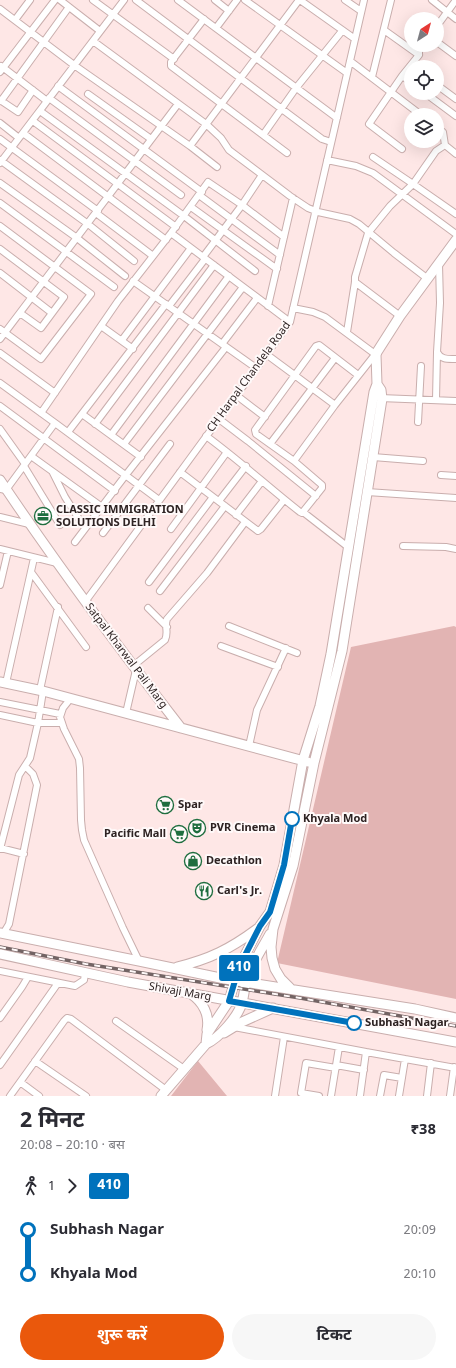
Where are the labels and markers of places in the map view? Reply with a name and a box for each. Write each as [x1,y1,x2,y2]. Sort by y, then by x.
place label: CLASSIC IMMIGRATION SOLUTIONS DELHI [56,503,184,530]
office icon: CLASSIC IMMIGRATION SOLUTIONS DELHI [33,506,53,526]
supermarket icon: Spar [155,795,175,815]
place label: Spar [178,798,203,812]
marker: Khyala Mod [284,811,300,827]
place label: Khyala Mod [303,812,367,826]
theatre icon: PVR Cinema [187,818,207,838]
place label: PVR Cinema [210,821,276,835]
supermarket icon: Pacific Mall [169,824,189,844]
place label: Pacific Mall [104,827,166,841]
shop icon: Decathlon [183,851,203,871]
place label: Decathlon [206,854,262,868]
restaurant icon: Carl's Jr. [194,881,214,901]
place label: Carl's Jr. [217,884,262,898]
marker: Subhash Nagar [346,1015,362,1031]
place label: Subhash Nagar [365,1016,449,1030]

